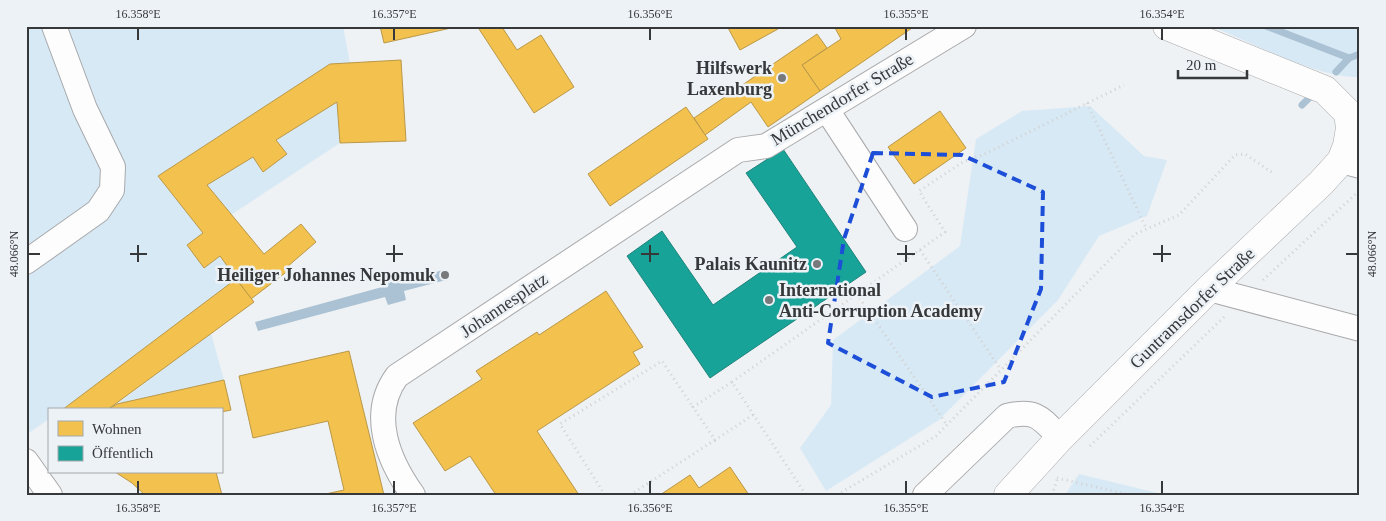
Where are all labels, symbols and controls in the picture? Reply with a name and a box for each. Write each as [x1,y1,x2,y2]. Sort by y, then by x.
text: 16.358°E [115,7,161,21]
text: 16.357°E [371,7,417,21]
text: 16.356°E [627,7,673,21]
text: 16.355°E [883,7,929,21]
text: 16.354°E [1139,7,1185,21]
scale bar [1178,48,1247,80]
street label: Münchendorfer Straße [767,49,917,149]
text: 20 m [1186,57,1217,73]
place label: Hilfswerk Laxenburg [687,58,772,99]
marker: Hilfswerk Laxenburg [776,72,788,84]
text: 48.066°N [7,230,21,277]
text: 48.066°N [1365,230,1379,277]
street label: Guntramsdorfer Straße [1126,243,1258,373]
place label: Palais Kaunitz [694,254,807,274]
marker: Palais Kaunitz [811,258,823,270]
place label: Heiliger Johannes Nepomuk [217,265,435,285]
street label: Johannesplatz [457,268,551,342]
marker: Heiliger Johannes Nepomuk [439,269,451,281]
place label: International Anti-Corruption Academy [779,280,983,321]
marker: International Anti-Corruption Academy [763,294,775,306]
legend [48,408,222,474]
text: Wohnen [92,421,142,437]
text: Öffentlich [92,445,154,461]
text: 16.358°E [115,501,161,515]
text: 16.357°E [371,501,417,515]
text: 16.356°E [627,501,673,515]
text: 16.355°E [883,501,929,515]
text: 16.354°E [1139,501,1185,515]

